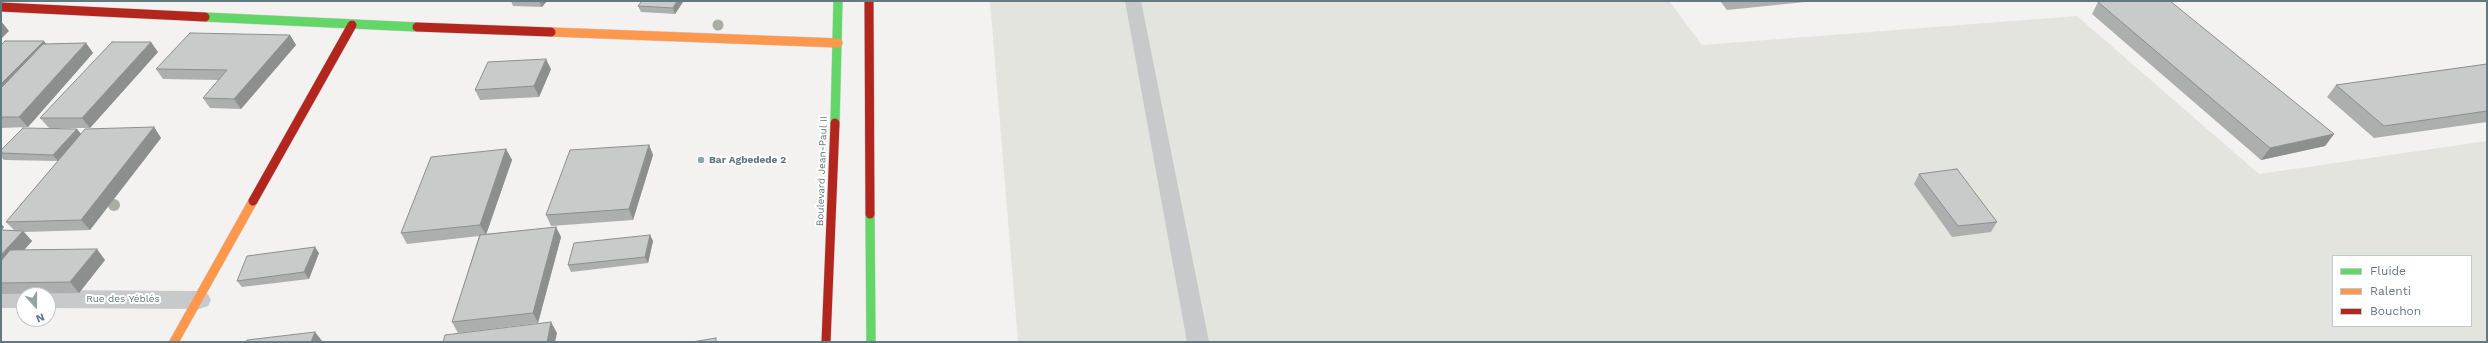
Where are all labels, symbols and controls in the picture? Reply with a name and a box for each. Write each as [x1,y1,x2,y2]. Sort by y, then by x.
street label: Boulevard Jean-Paul II [814,116,830,226]
place label: Bar Agbedede 2 [709,154,786,166]
marker: Bar Agbedede 2 [696,155,706,165]
legend [2332,255,2472,327]
text: Fluide [2370,264,2406,278]
text: Ralenti [2370,284,2411,298]
north arrow [16,287,56,327]
street label: Rue des Yéblés [86,293,160,305]
text: Bouchon [2370,304,2421,318]
text: N [34,310,46,325]

